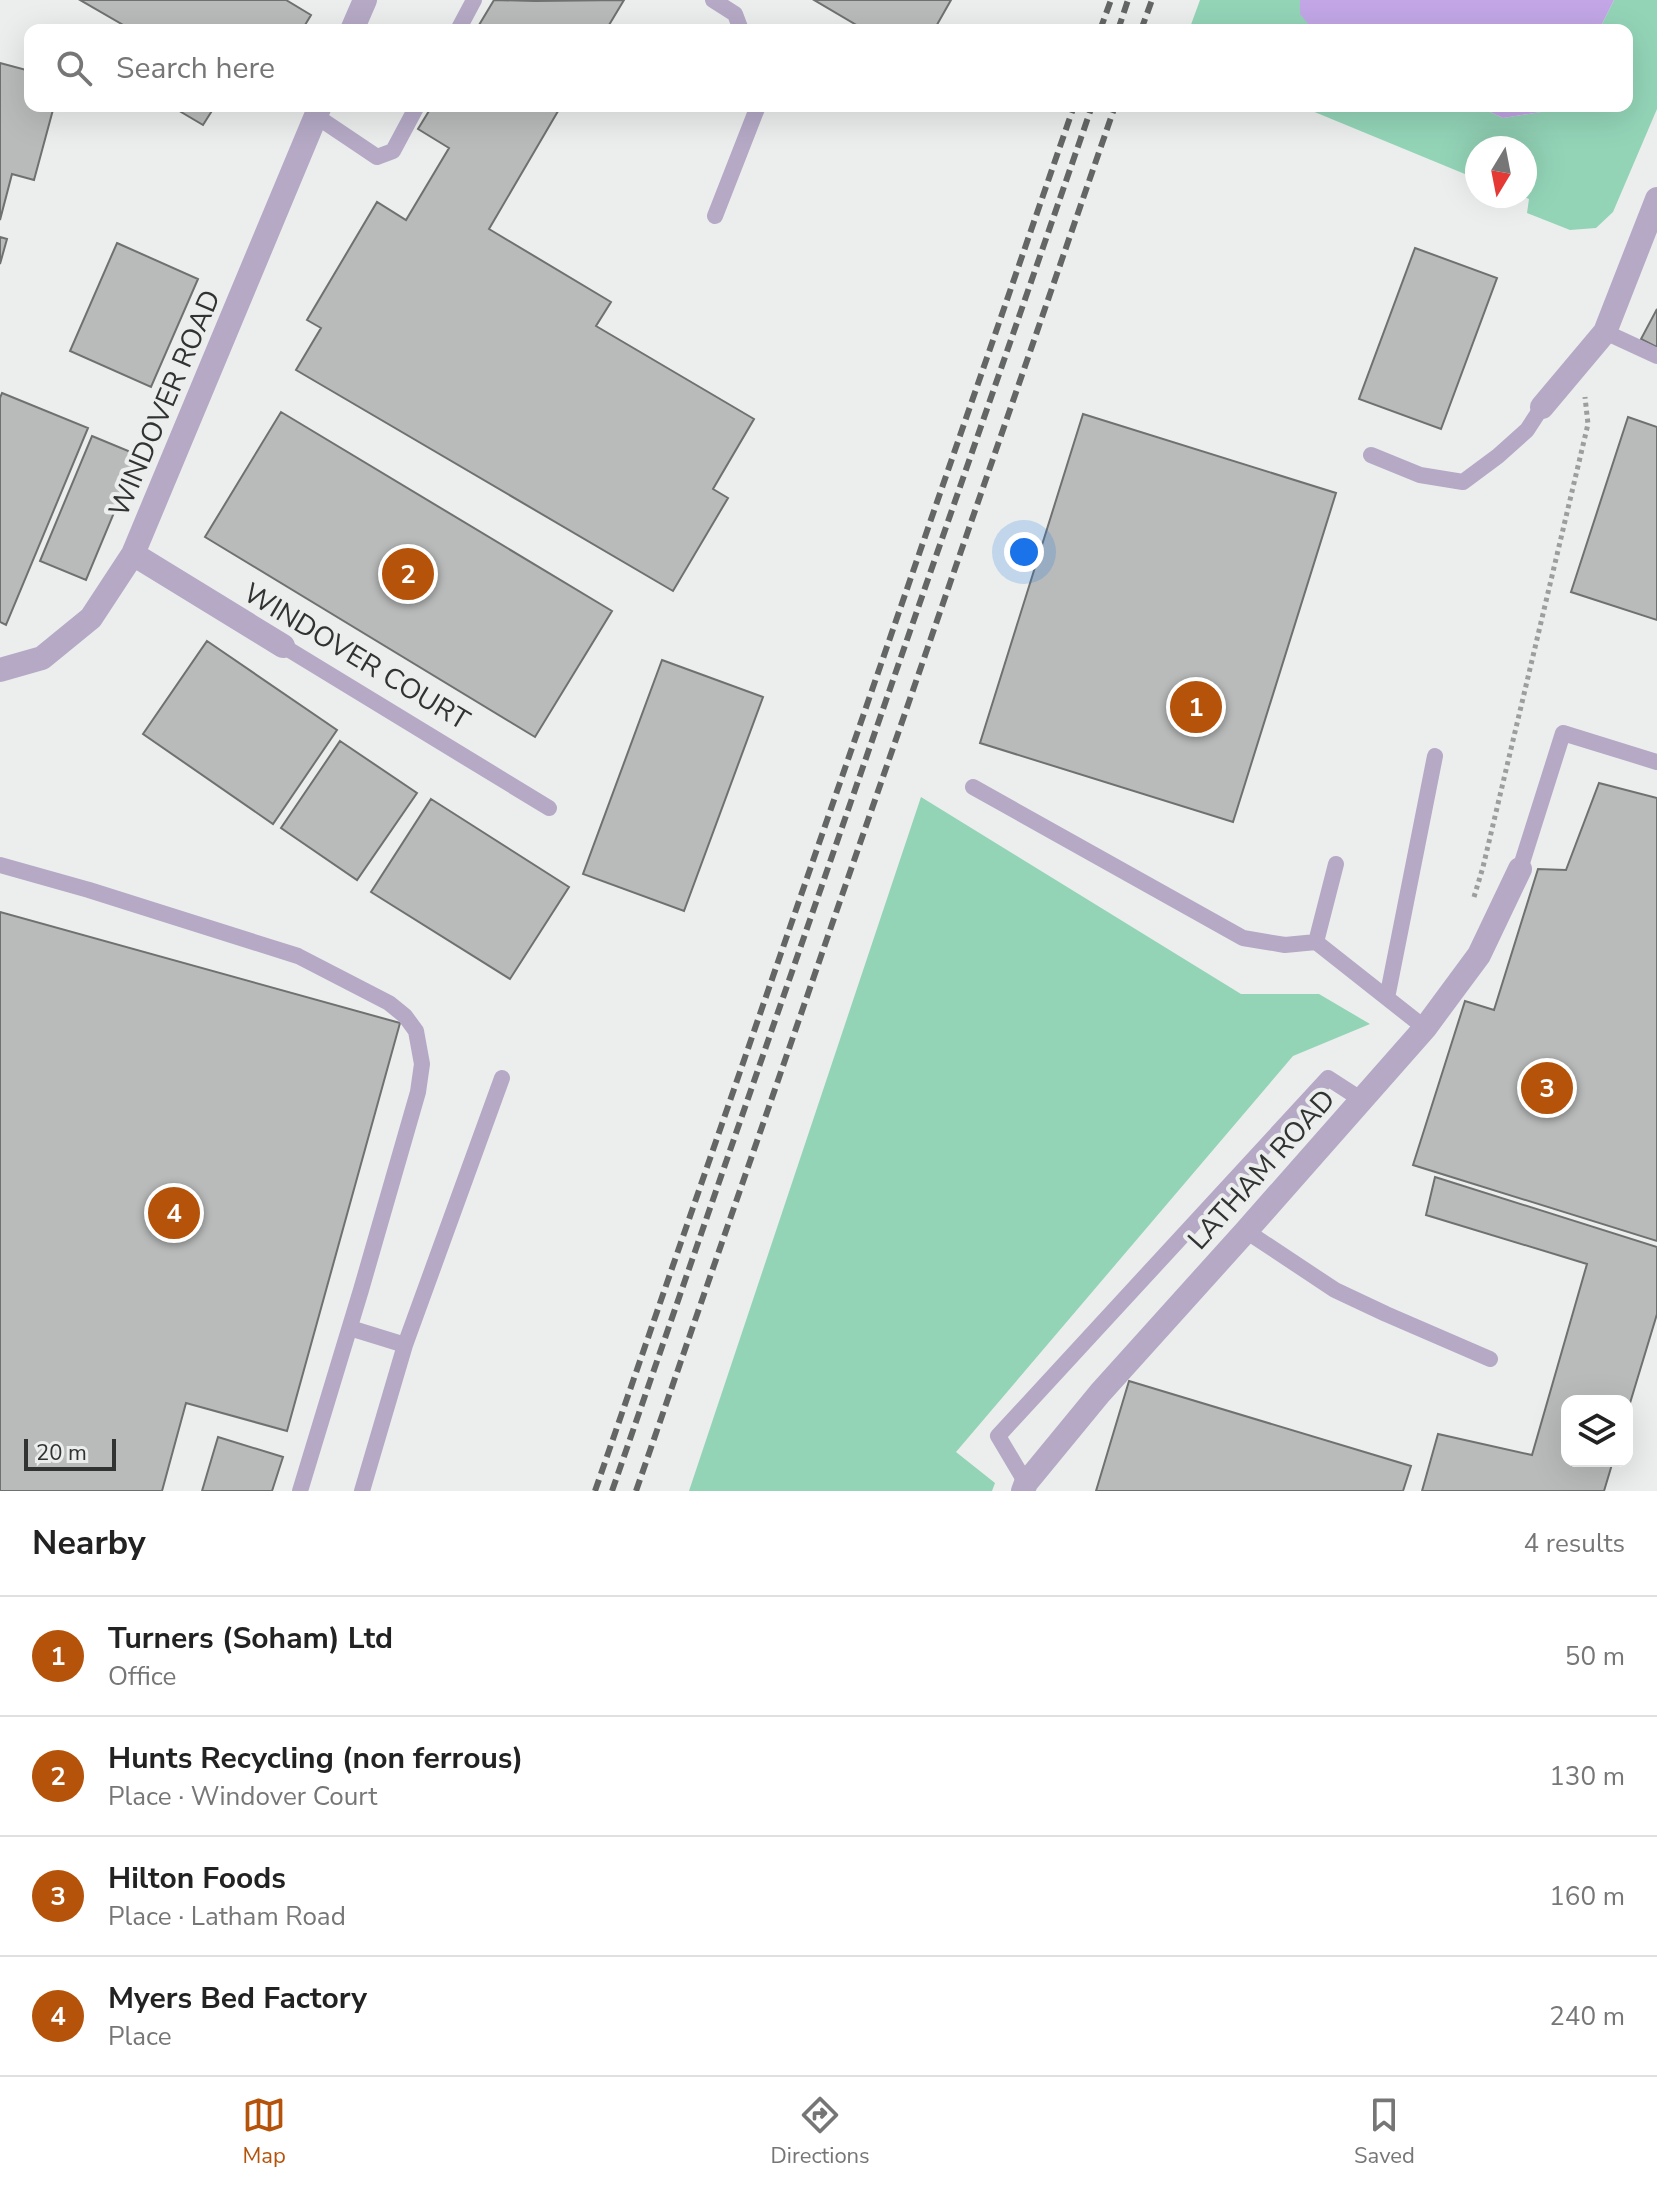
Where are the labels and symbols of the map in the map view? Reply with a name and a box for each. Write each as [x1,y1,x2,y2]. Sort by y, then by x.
north arrow [1465,136,1537,208]
street label: WINDOVER ROAD [100,284,230,523]
your location [1004,532,1044,572]
pin: 2 [382,544,434,604]
street label: WINDOVER COURT [236,574,477,739]
pin: 1 [1170,677,1222,737]
pin: 3 [1521,1058,1573,1118]
street label: LATHAM ROAD [1180,1081,1344,1258]
pin: 4 [148,1183,200,1243]
scale bar [24,1435,116,1471]

